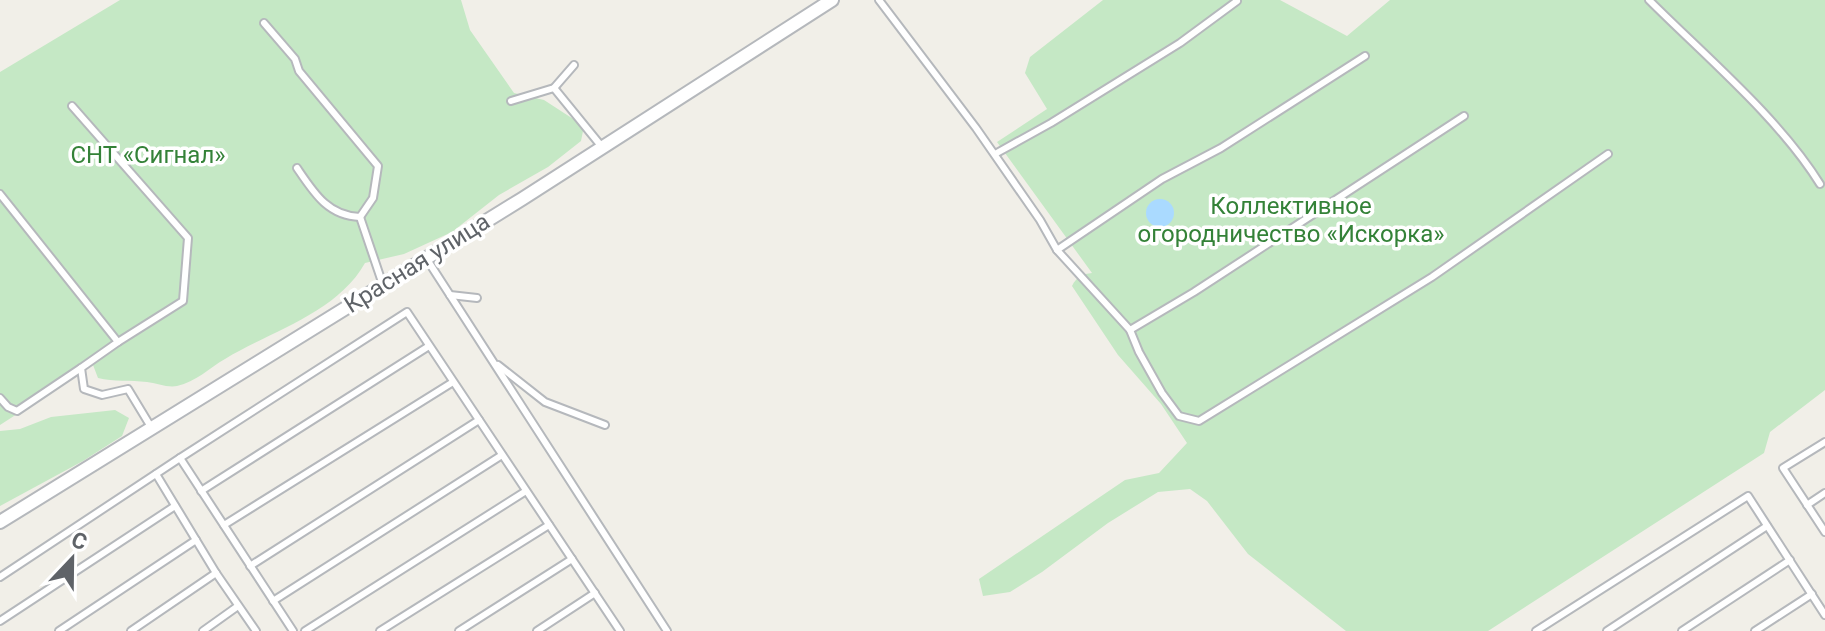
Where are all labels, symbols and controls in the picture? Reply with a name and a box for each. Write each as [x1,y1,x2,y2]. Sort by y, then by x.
park label: СНТ «Сигнал» [70,141,226,169]
park label: Коллективное огородничество «Искорка» [1137,192,1445,248]
street label: Красная улица [339,207,495,319]
north arrow [32,519,112,599]
text: С [68,527,91,555]

